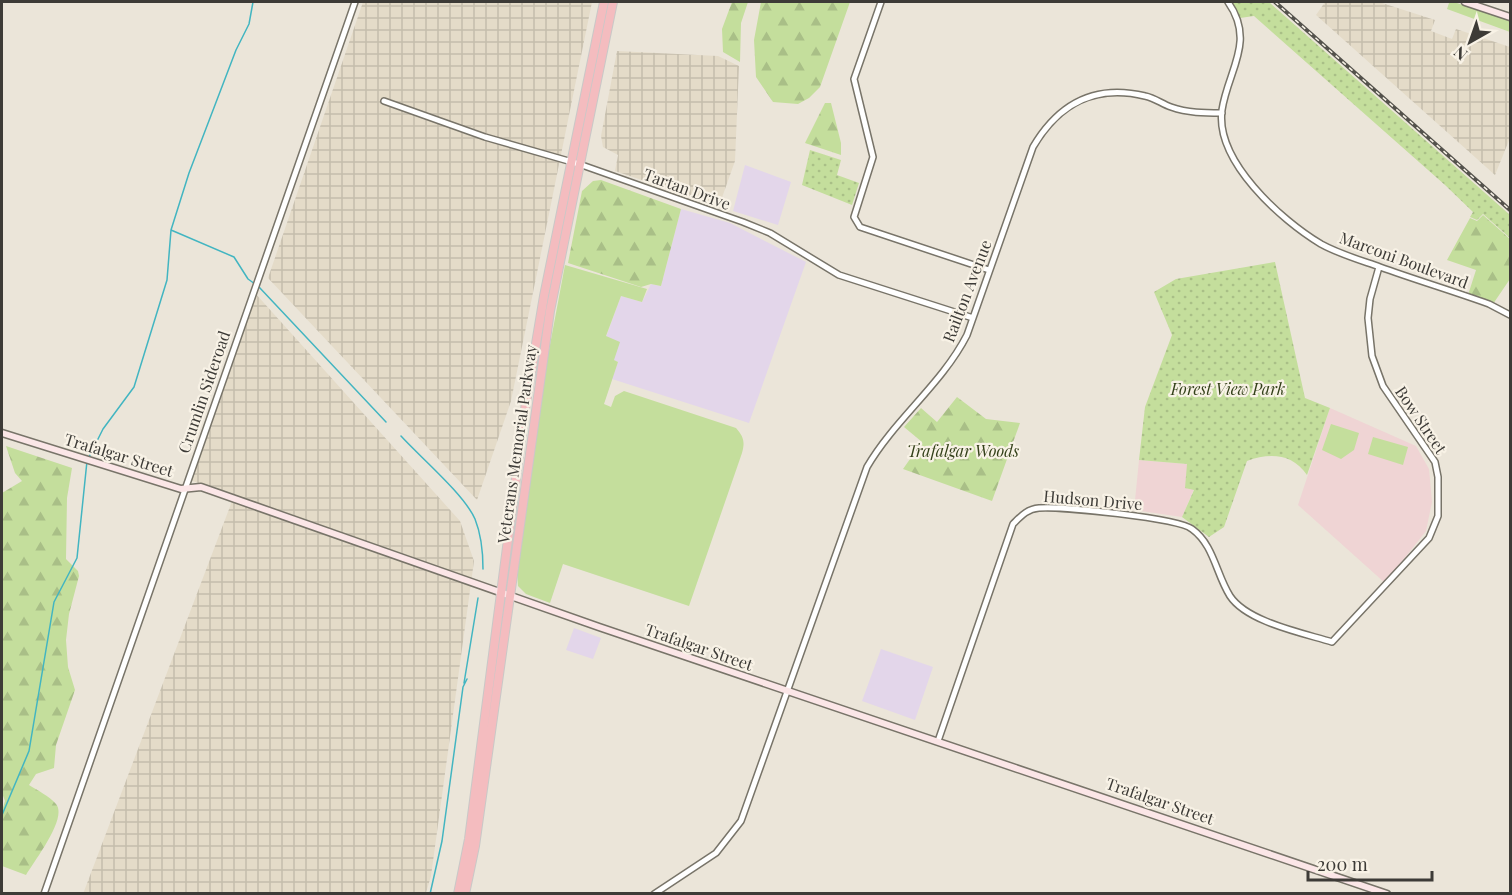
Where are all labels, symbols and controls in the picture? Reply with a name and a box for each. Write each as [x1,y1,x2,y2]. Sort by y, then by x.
north arrow [1440,12,1500,72]
text: N [1449,42,1471,66]
street label: Tartan Drive [641,163,734,214]
street label: Marconi Boulevard [1337,226,1472,293]
street label: Railton Avenue [937,237,996,345]
street label: Crumlin Sideroad [173,328,234,456]
street label: Veterans Memorial Parkway [492,343,541,546]
park label: Forest View Park [1170,378,1285,399]
street label: Bow Street [1391,382,1452,458]
street label: Trafalgar Street [62,428,176,481]
park label: Trafalgar Woods [907,440,1019,461]
street label: Hudson Drive [1043,485,1143,514]
street label: Trafalgar Street [642,618,756,675]
street label: Trafalgar Street [1103,772,1217,829]
scale bar [1308,844,1432,882]
text: 200 m [1317,852,1368,876]

